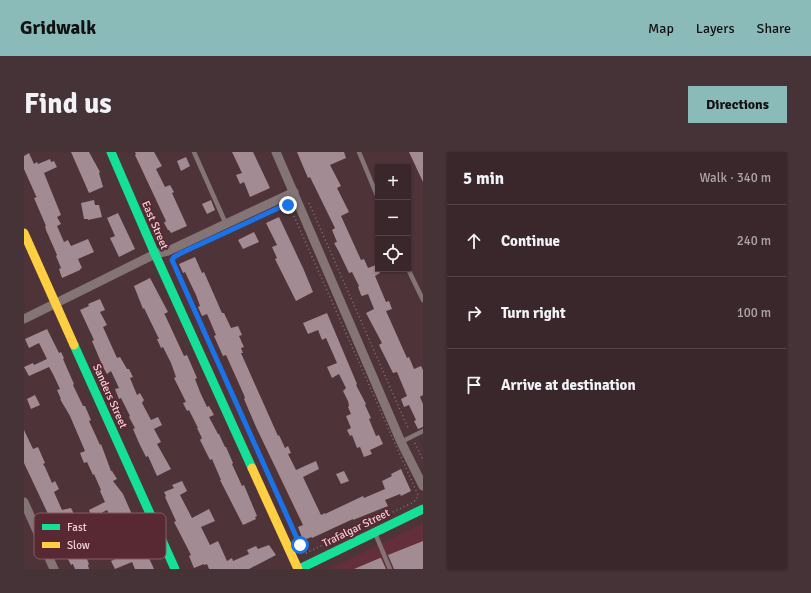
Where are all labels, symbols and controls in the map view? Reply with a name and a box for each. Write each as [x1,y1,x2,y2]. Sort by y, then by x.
text: Gridwalk [20,16,96,40]
text: Map [648,20,674,37]
text: Layers [696,20,735,37]
text: Share [757,20,791,37]
button: Directions [688,86,787,123]
text: Find us [24,87,112,121]
map controls [375,164,411,272]
button: + [375,164,411,200]
text: 5 min [463,168,504,189]
text: Walk · 340 m [700,170,771,186]
route end [279,196,297,214]
street label: East Street [139,199,171,251]
button: − [375,200,411,236]
icon: ahead [463,230,485,252]
text: Continue [501,232,560,250]
text: 240 m [737,233,771,249]
button: locate [375,236,411,272]
icon: right [463,302,485,324]
text: Turn right [501,304,566,322]
text: 100 m [737,305,771,321]
street label: Sanders Street [90,362,130,430]
icon: arrive [463,374,485,396]
text: Arrive at destination [501,376,636,394]
street label: Trafalgar Street [320,506,392,550]
legend [34,513,166,559]
text: Fast [67,521,87,534]
route start [291,536,309,554]
text: Slow [67,539,90,552]

